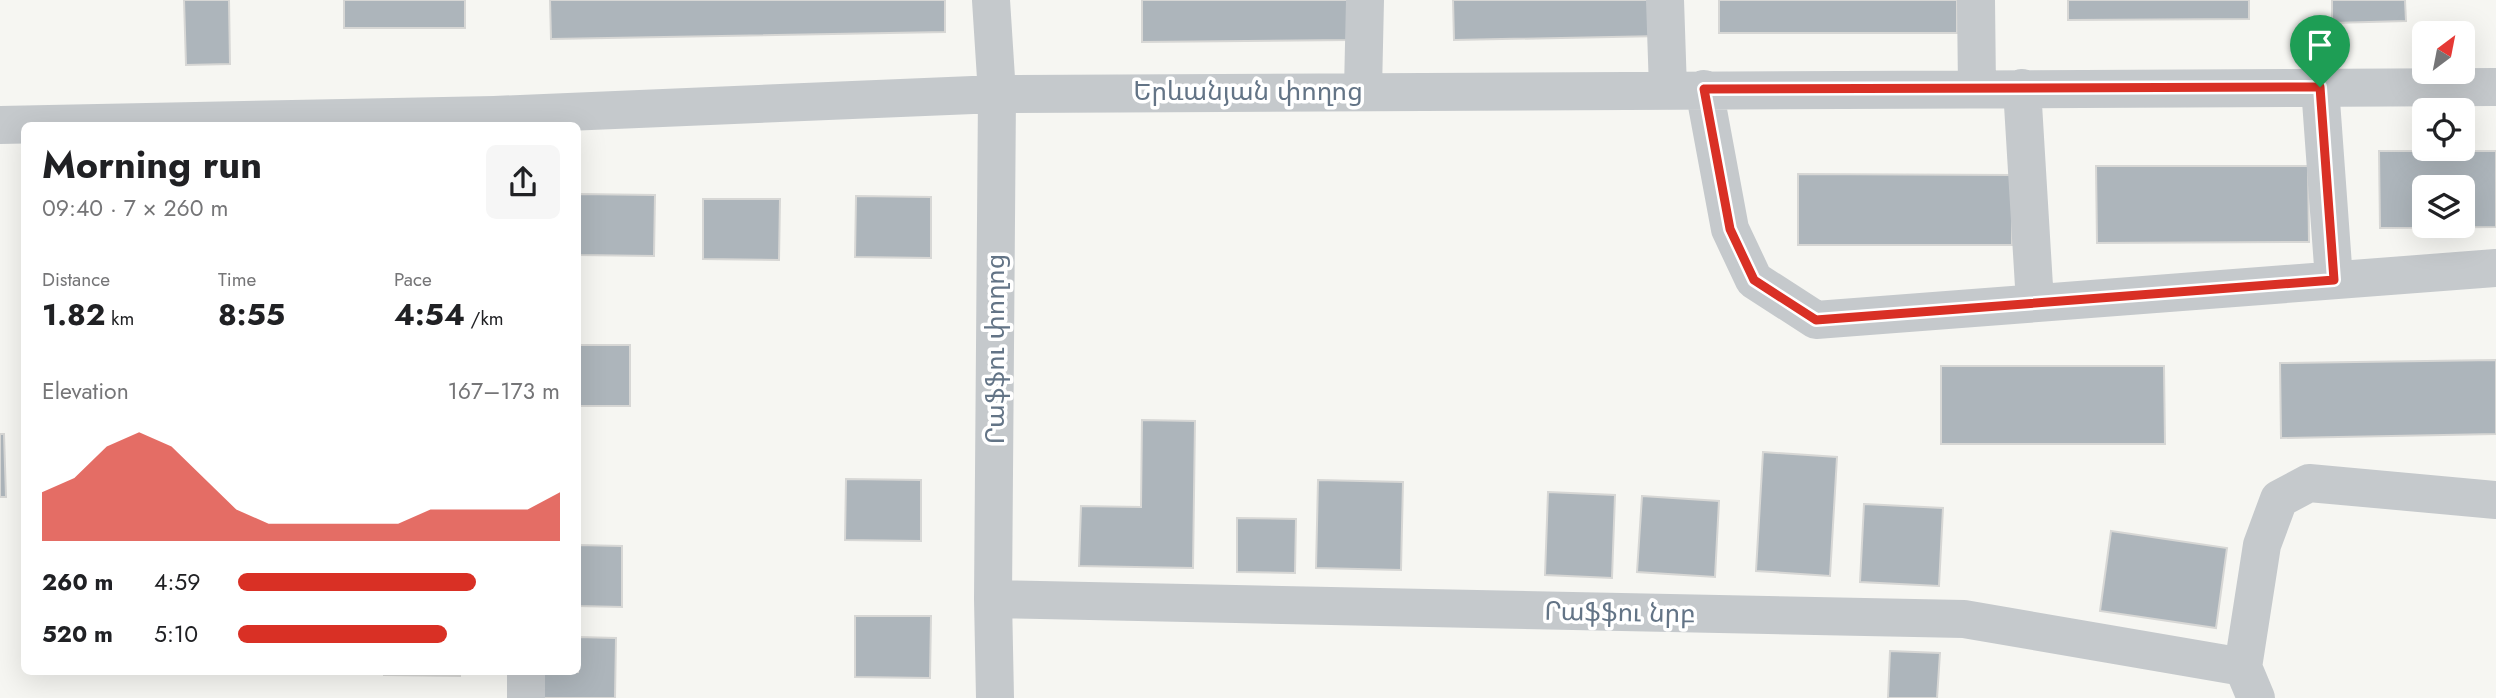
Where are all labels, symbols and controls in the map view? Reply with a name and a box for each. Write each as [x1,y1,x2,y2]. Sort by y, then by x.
pin [2290,15,2350,87]
north arrow [2412,21,2474,84]
map controls [2412,21,2475,238]
icon: arrive [2301,26,2339,64]
street label: Երևանյան փողոց [1133,72,1363,110]
button: locate [2412,98,2475,161]
text: Morning run [42,137,262,192]
button: share [486,145,560,219]
button: layers [2412,175,2475,238]
text: 09:40 · 7 × 260 m [42,191,228,225]
street label: Րաֆֆու փողոց [976,254,1014,444]
text: Distance [42,266,110,293]
text: Time [218,266,256,293]
text: Pace [394,266,432,293]
text: 1.82 [42,293,105,336]
text: 8:55 [218,293,285,336]
text: 4:54 [394,293,465,336]
text: km [105,305,134,332]
text: /km [465,305,504,332]
text: Elevation [42,374,129,408]
text: 167–173 m [447,374,560,408]
text: 260 m [42,565,113,599]
text: 4:59 [154,565,201,599]
street label: Րաֆֆու նրբ [1544,592,1696,632]
text: 520 m [42,617,113,651]
text: 5:10 [154,617,198,651]

